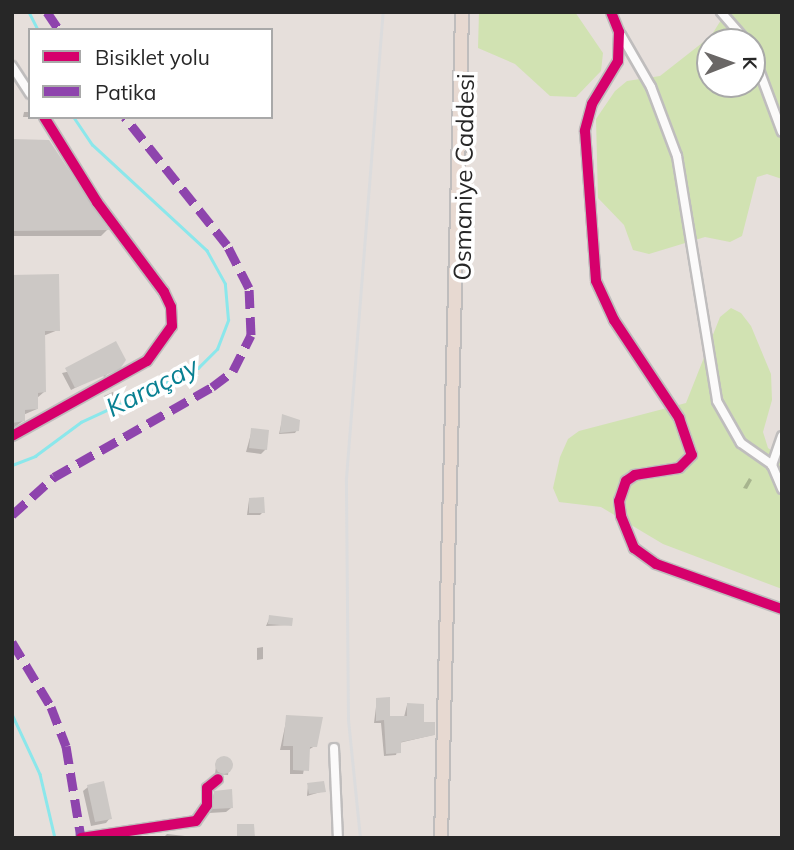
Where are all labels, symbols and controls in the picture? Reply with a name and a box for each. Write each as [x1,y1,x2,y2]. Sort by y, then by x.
legend [28,28,273,119]
north arrow [696,28,766,98]
text: Bisiklet yolu [95,44,210,70]
text: K [738,56,762,69]
street label: Osmaniye Caddesi [448,73,480,281]
text: Patika [95,79,156,105]
water label: Karaçay [101,351,203,423]

